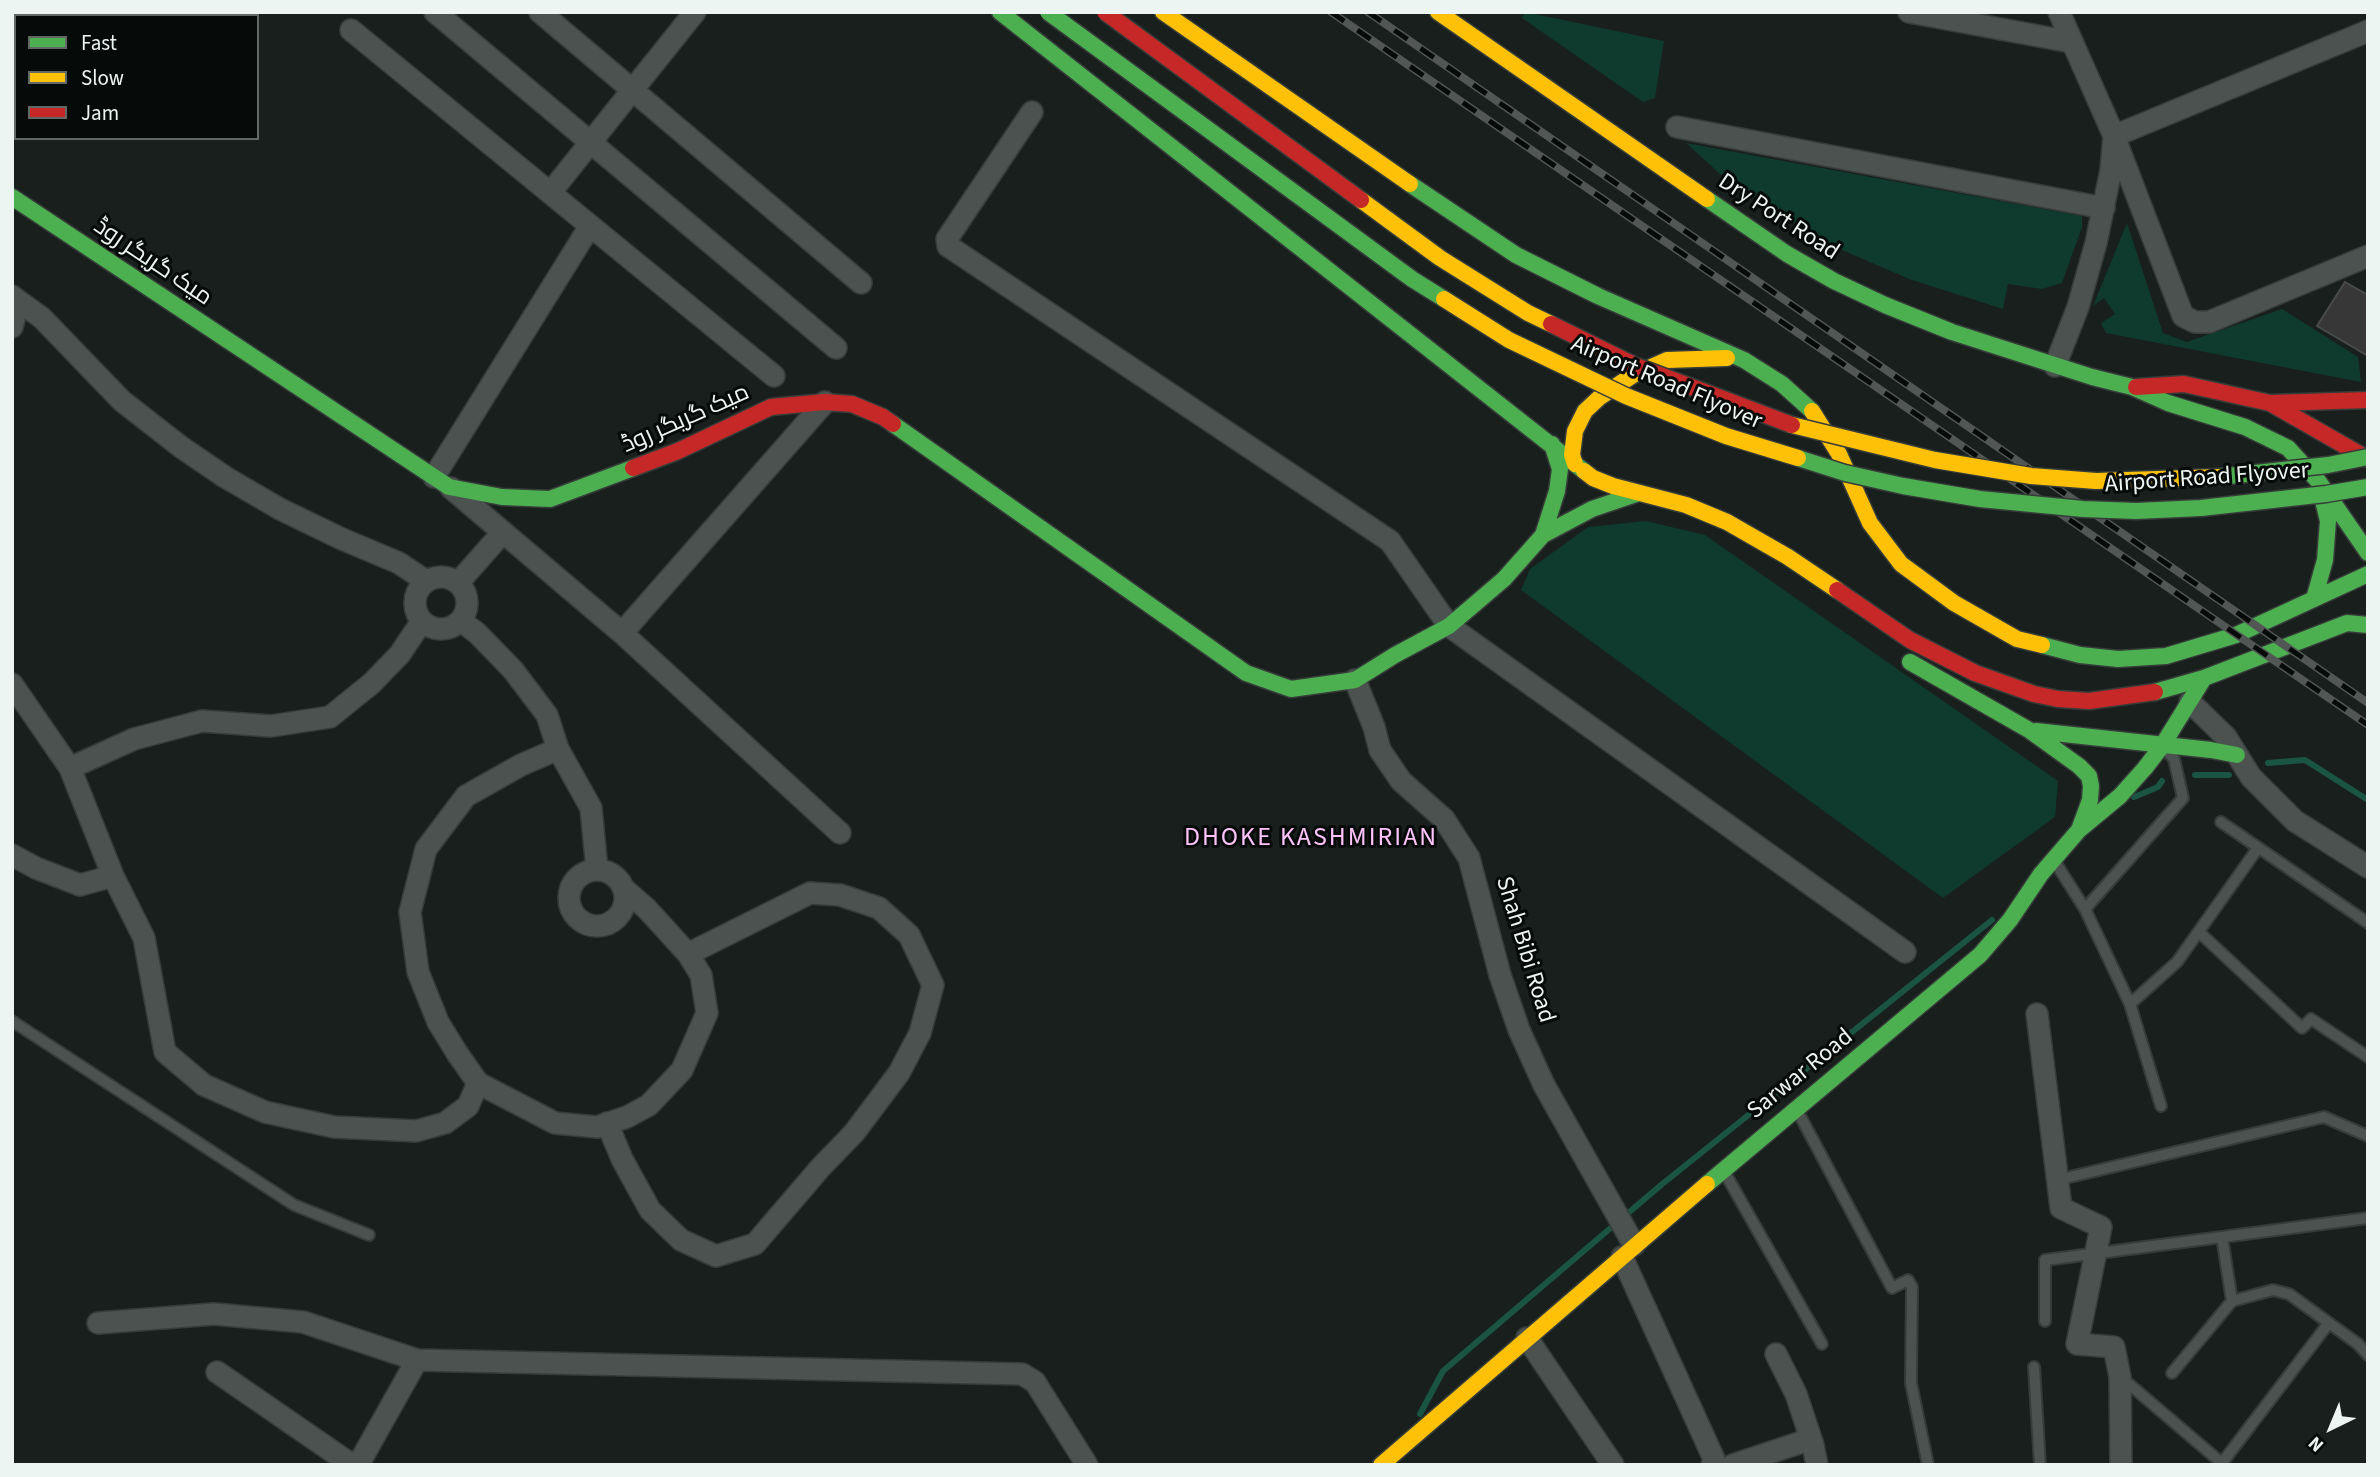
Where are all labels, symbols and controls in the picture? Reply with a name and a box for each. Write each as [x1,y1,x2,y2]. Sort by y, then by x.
legend [14,14,259,140]
text: Fast [81,28,117,58]
text: Slow [81,63,124,93]
text: Jam [81,98,119,128]
street label: Dry Port Road [1712,168,1844,268]
street label: میک گریگر روڈ [87,213,217,313]
street label: Airport Road Flyover [1566,331,1766,437]
street label: میک گریگر روڈ [618,379,754,461]
street label: Airport Road Flyover [2104,458,2310,500]
district label: DHOKE KASHMIRIAN [1186,823,1436,855]
street label: Shah Bibi Road [1488,873,1560,1027]
street label: Sarwar Road [1742,1024,1860,1126]
north arrow [2296,1393,2366,1463]
text: N [2303,1430,2330,1458]

